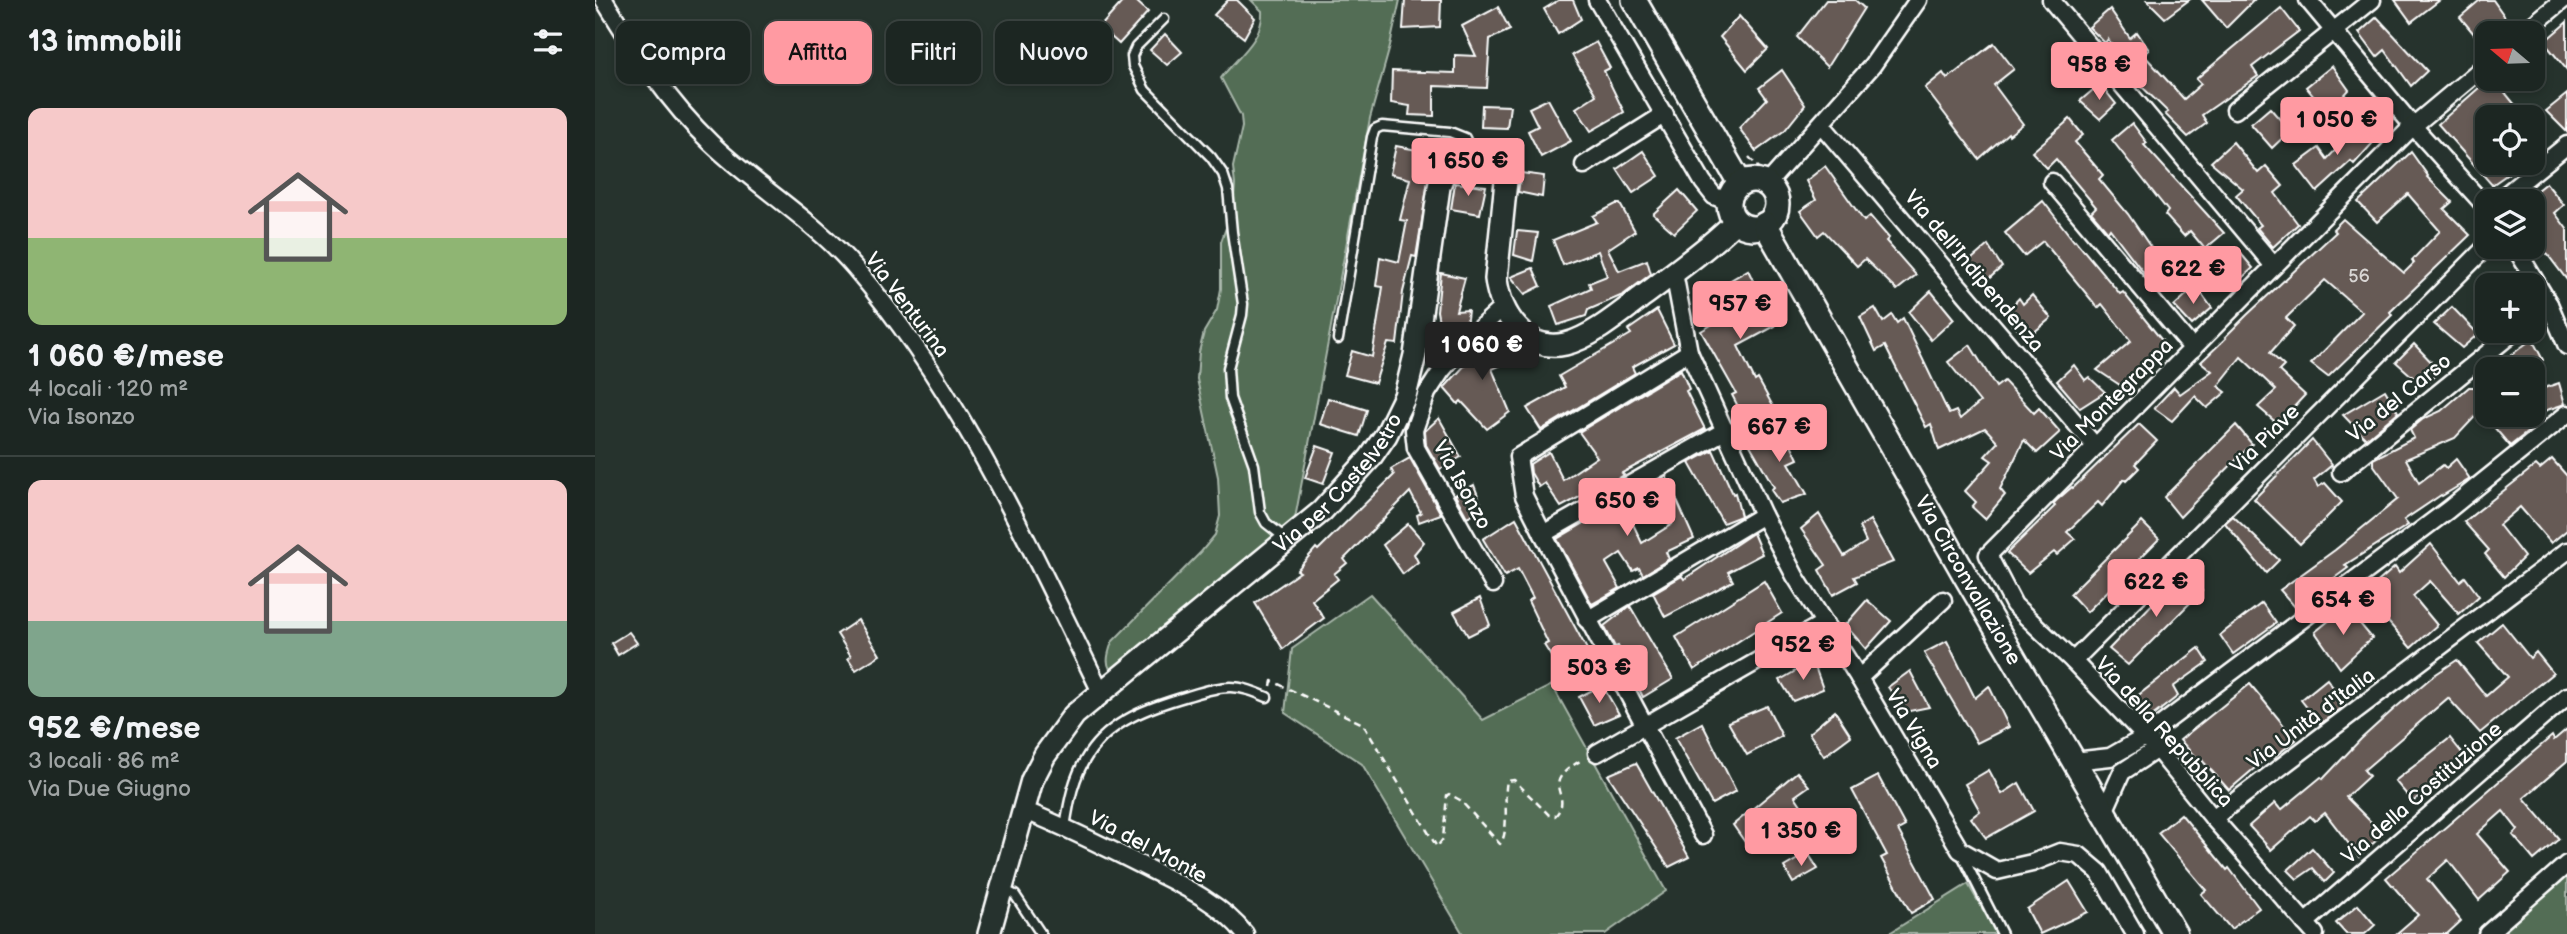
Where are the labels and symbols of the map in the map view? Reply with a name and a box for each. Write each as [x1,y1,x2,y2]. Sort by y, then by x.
north arrow [2475,21,2545,91]
pin: 958 € [2050,42,2148,102]
pin: 1 050 € [2272,97,2402,157]
pin: 1 650 € [1403,138,1533,198]
street label: Via dell'Indipendenza [1899,185,2049,357]
pin: 622 € [2144,246,2242,306]
street label: Via Venturina [859,248,955,362]
house number: 56 [2348,266,2370,287]
pin: 957 € [1691,282,1789,341]
pin: 1 060 € [1417,322,1547,382]
street label: Via Montegrappa [2046,334,2178,466]
street label: Via del Carso [2342,348,2456,448]
street label: Via Piave [2225,399,2305,479]
pin: 667 € [1730,405,1828,464]
street label: Via per Castelvetro [1268,409,1407,558]
street label: Via Isonzo [1427,436,1497,534]
pin: 650 € [1578,478,1676,538]
street label: Via Circonvallazione [1910,491,2027,669]
pin: 622 € [2107,560,2205,619]
pin: 654 € [2294,578,2392,637]
pin: 952 € [1754,622,1852,682]
pin: 503 € [1550,646,1648,705]
street label: Via della Repubblica [2090,652,2238,812]
street label: Via Unità d'Italia [2242,663,2380,775]
street label: Via Vigna [1880,685,1948,773]
street label: Via della Costituzione [2337,716,2507,870]
street label: Via del Monte [1085,805,1211,889]
pin: 1 350 € [1736,808,1866,868]

